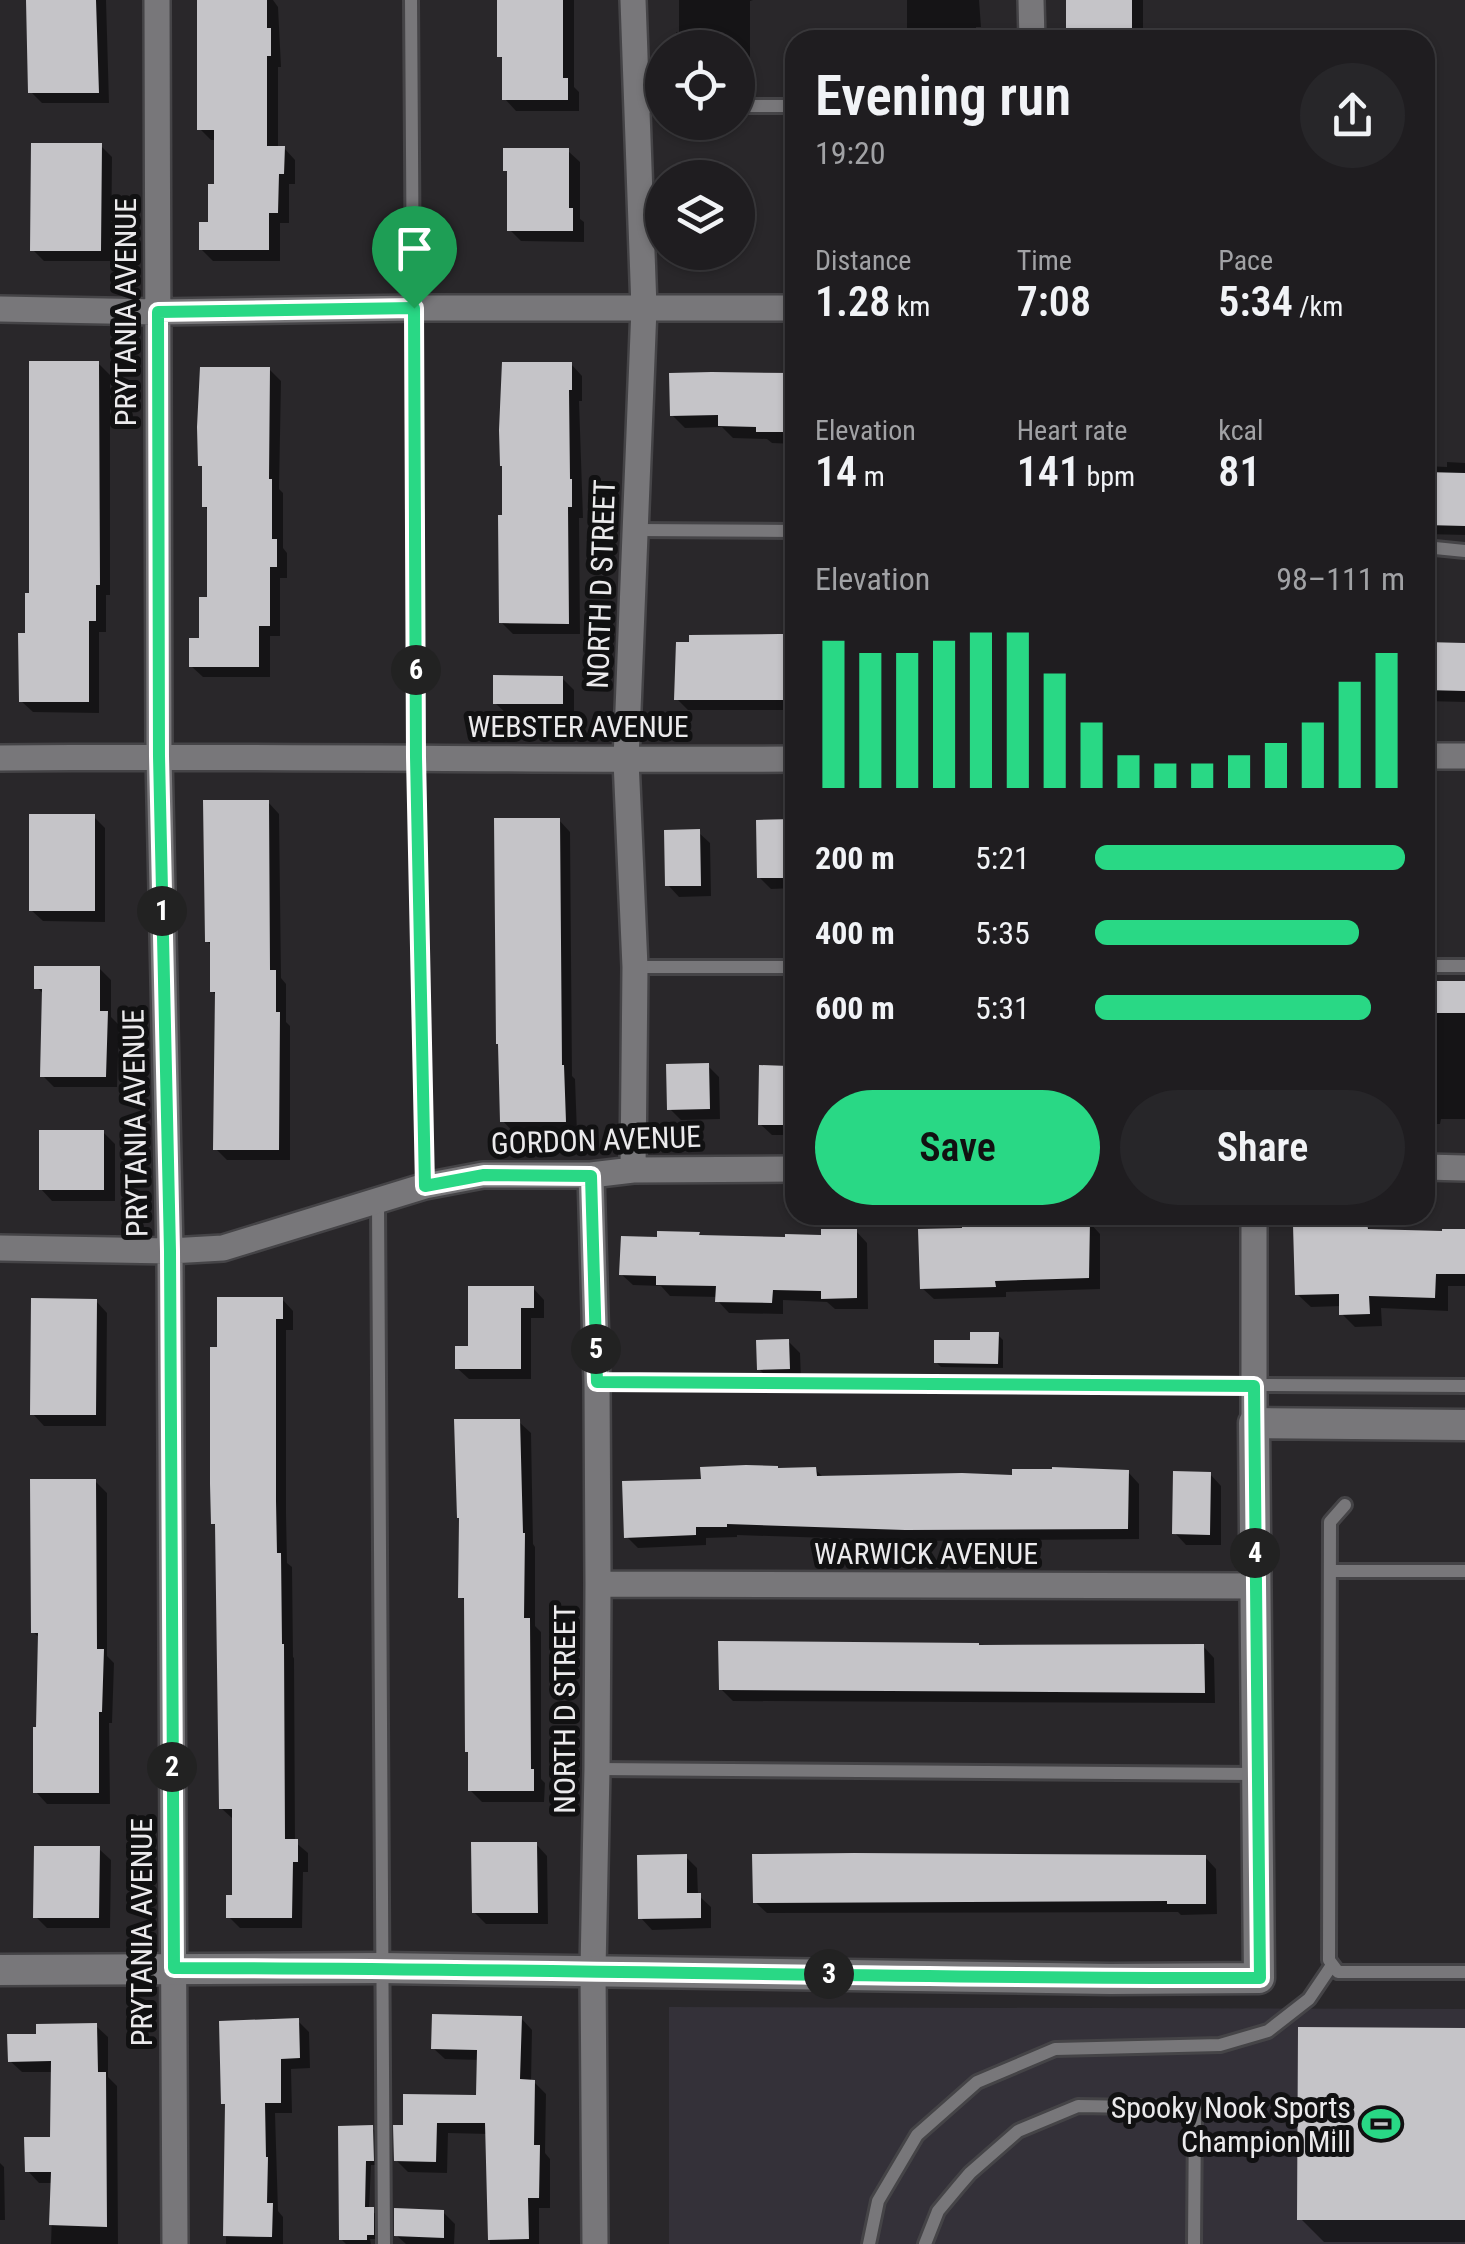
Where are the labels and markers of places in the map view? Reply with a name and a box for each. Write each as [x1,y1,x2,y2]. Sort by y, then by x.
pin [372,206,457,309]
pin: 6 [391,645,441,695]
pin: 1 [137,886,187,936]
pin: 5 [571,1324,621,1374]
pin: 4 [1230,1528,1280,1578]
pin: 2 [147,1742,197,1792]
pin: 3 [804,1949,854,1999]
place label: Spooky Nook Sports Champion Mill [1111,2090,1351,2159]
sports icon: Spooky Nook Sports Champion Mill [1360,2103,1402,2145]

